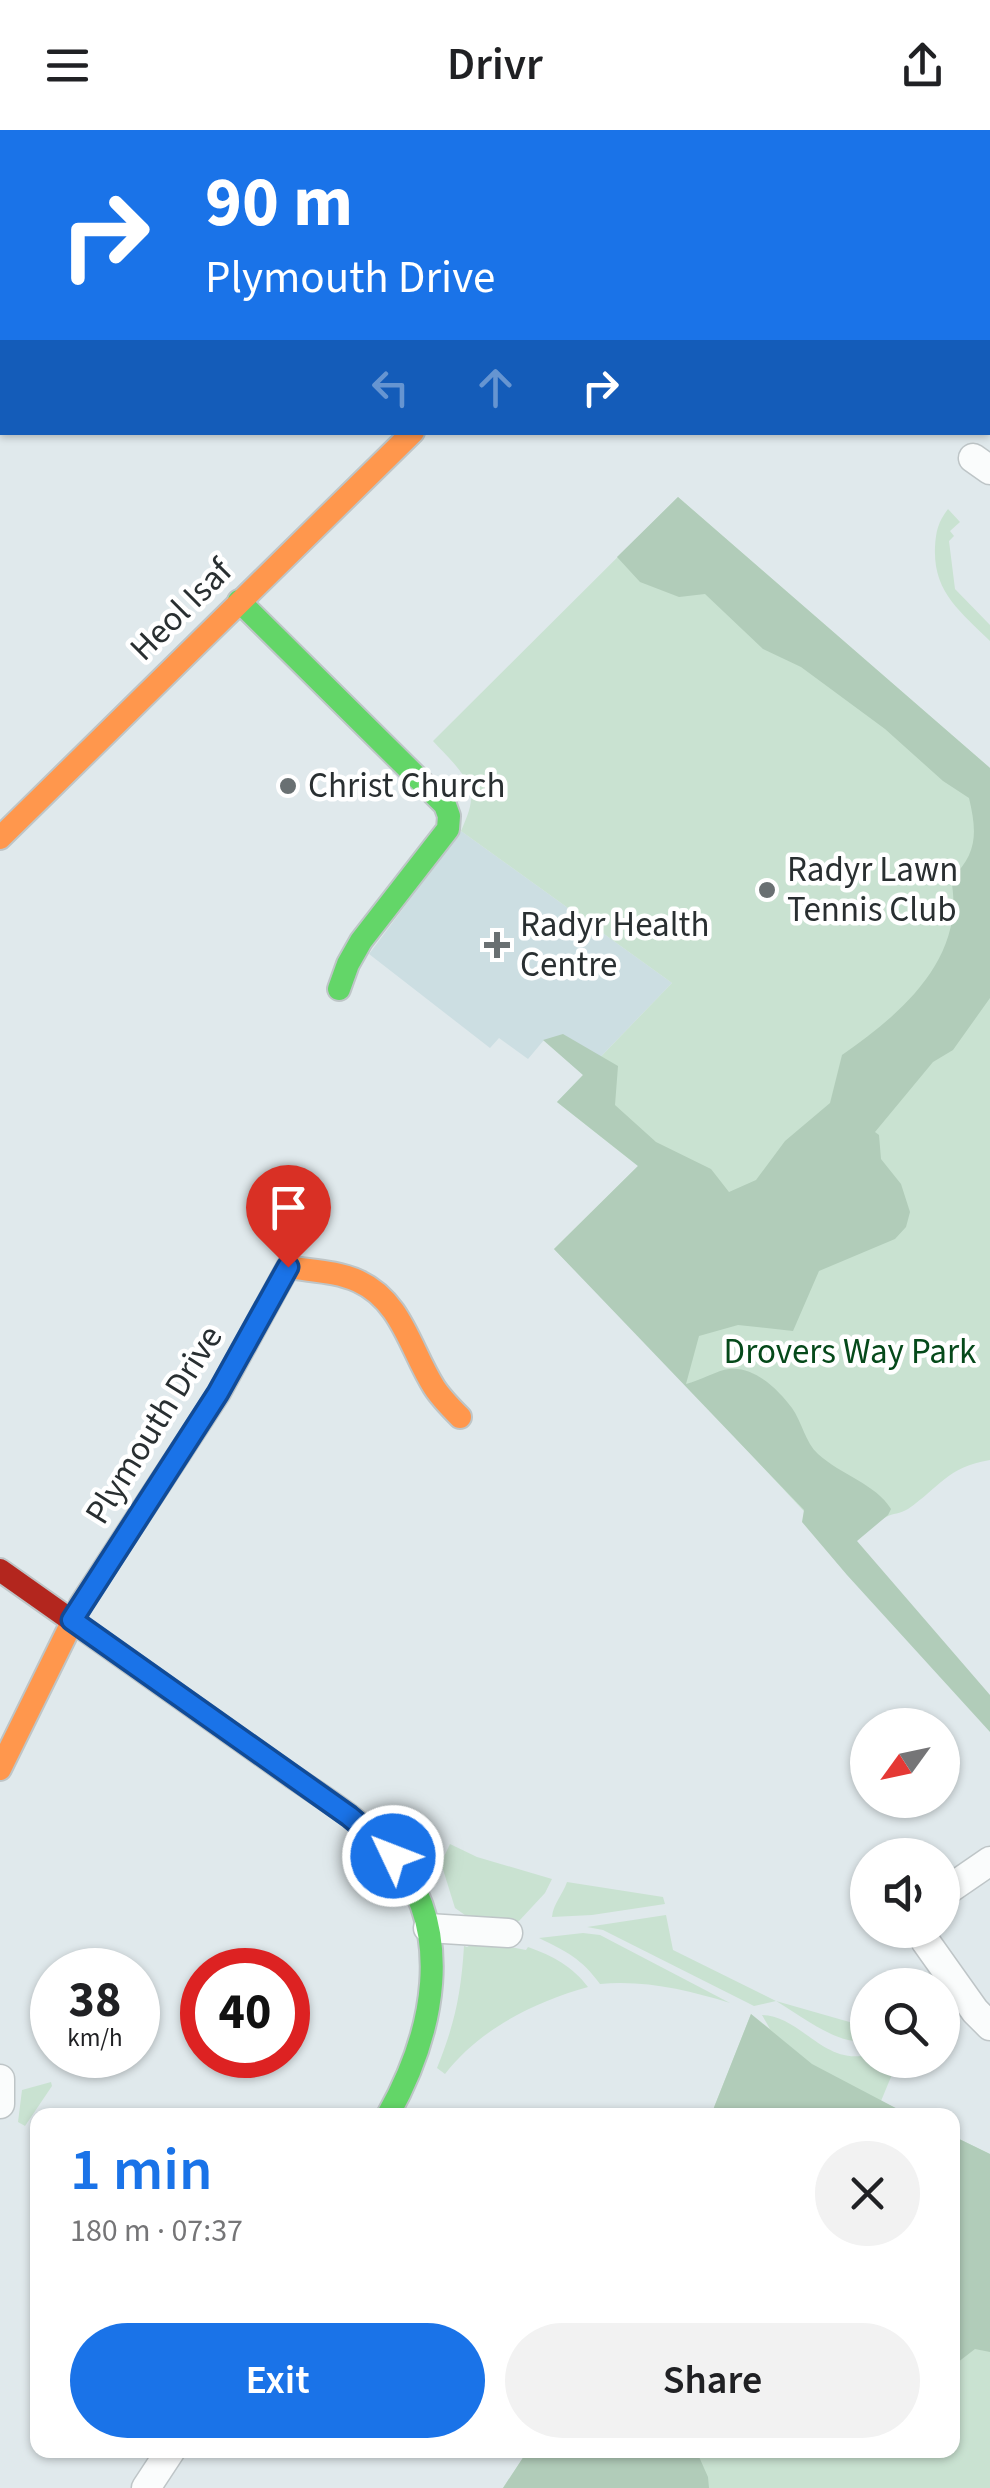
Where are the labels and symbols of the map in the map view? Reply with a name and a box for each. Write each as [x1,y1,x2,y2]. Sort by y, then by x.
street label: Heol Isaf [118,546,245,673]
place label: Christ Church [308,761,505,811]
marker: Christ Church [277,775,299,797]
place label: Radyr Lawn Tennis Club [787,845,958,935]
marker: Radyr Lawn Tennis Club [756,879,778,901]
place label: Radyr Health Centre [520,900,709,990]
marker: Radyr Health Centre [484,932,510,958]
pin [246,1165,331,1268]
street label: Plymouth Drive [73,1316,235,1534]
park label: Drovers Way Park [724,1327,977,1377]
north arrow [850,1708,960,1818]
position arrow [341,1804,445,1908]
speed limit sign: 40 [180,1948,310,2078]

